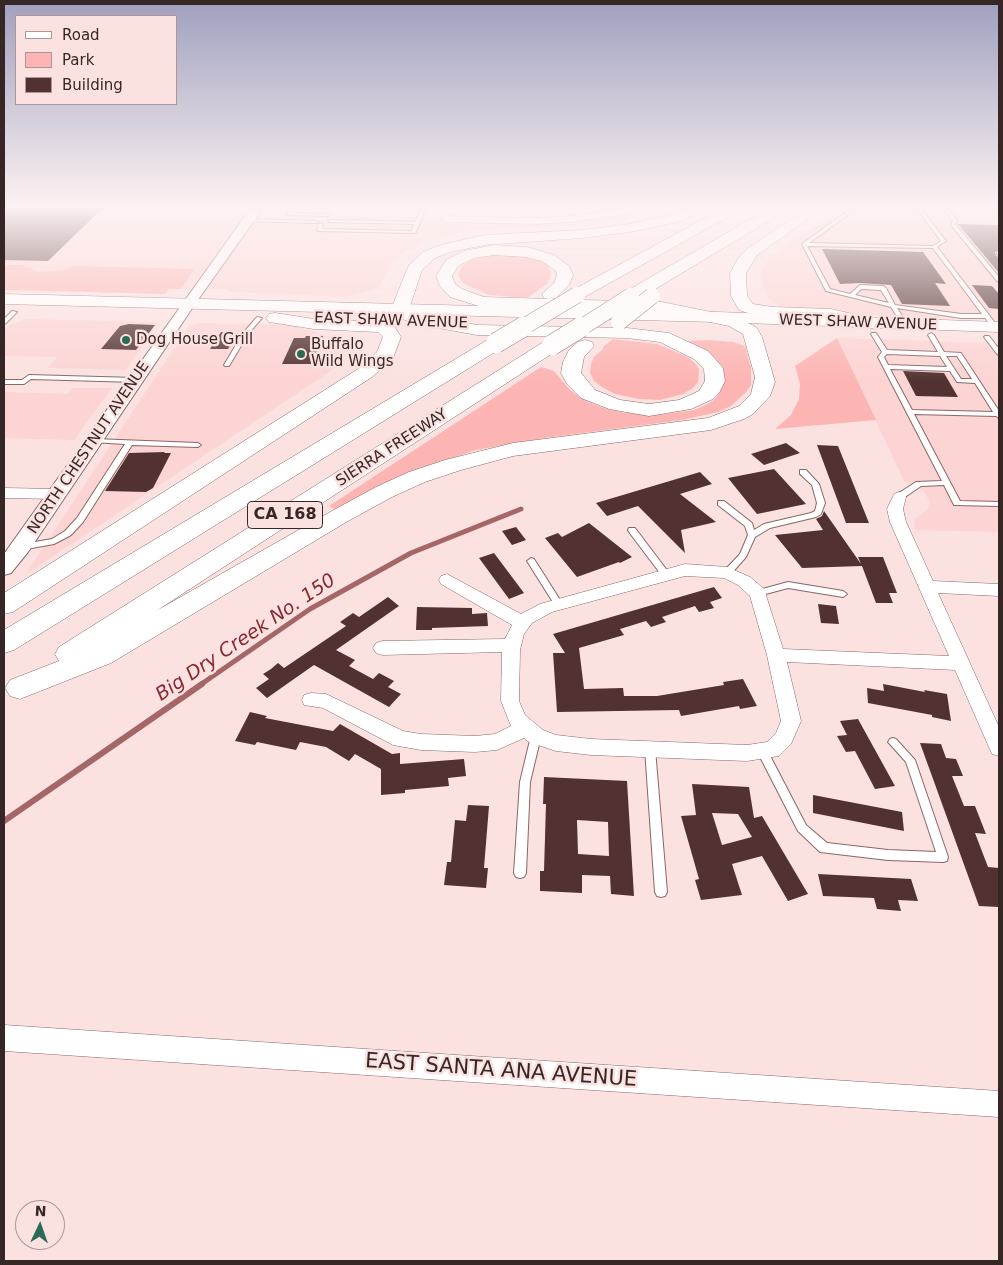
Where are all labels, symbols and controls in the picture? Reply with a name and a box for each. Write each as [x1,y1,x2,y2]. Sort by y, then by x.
legend [15,15,178,105]
text: Road [62,26,100,44]
text: Park [62,51,94,69]
text: Building [62,76,123,94]
street label: EAST SHAW AVENUE [314,309,468,333]
street label: WEST SHAW AVENUE [779,311,937,335]
place label: Dog House Grill [136,331,253,349]
marker: Dog House Grill [120,334,132,346]
place label: Buffalo Wild Wings [311,336,394,371]
marker: Buffalo Wild Wings [295,348,307,360]
street label: NORTH CHESTNUT AVENUE [24,358,154,538]
street label: SIERRA FREEWAY [333,405,451,491]
road number: CA 168 [248,502,322,528]
water label: Big Dry Creek No. 150 [152,569,340,707]
street label: EAST SANTA ANA AVENUE [364,1049,638,1093]
north arrow [15,1200,65,1250]
text: N [34,1203,47,1219]

